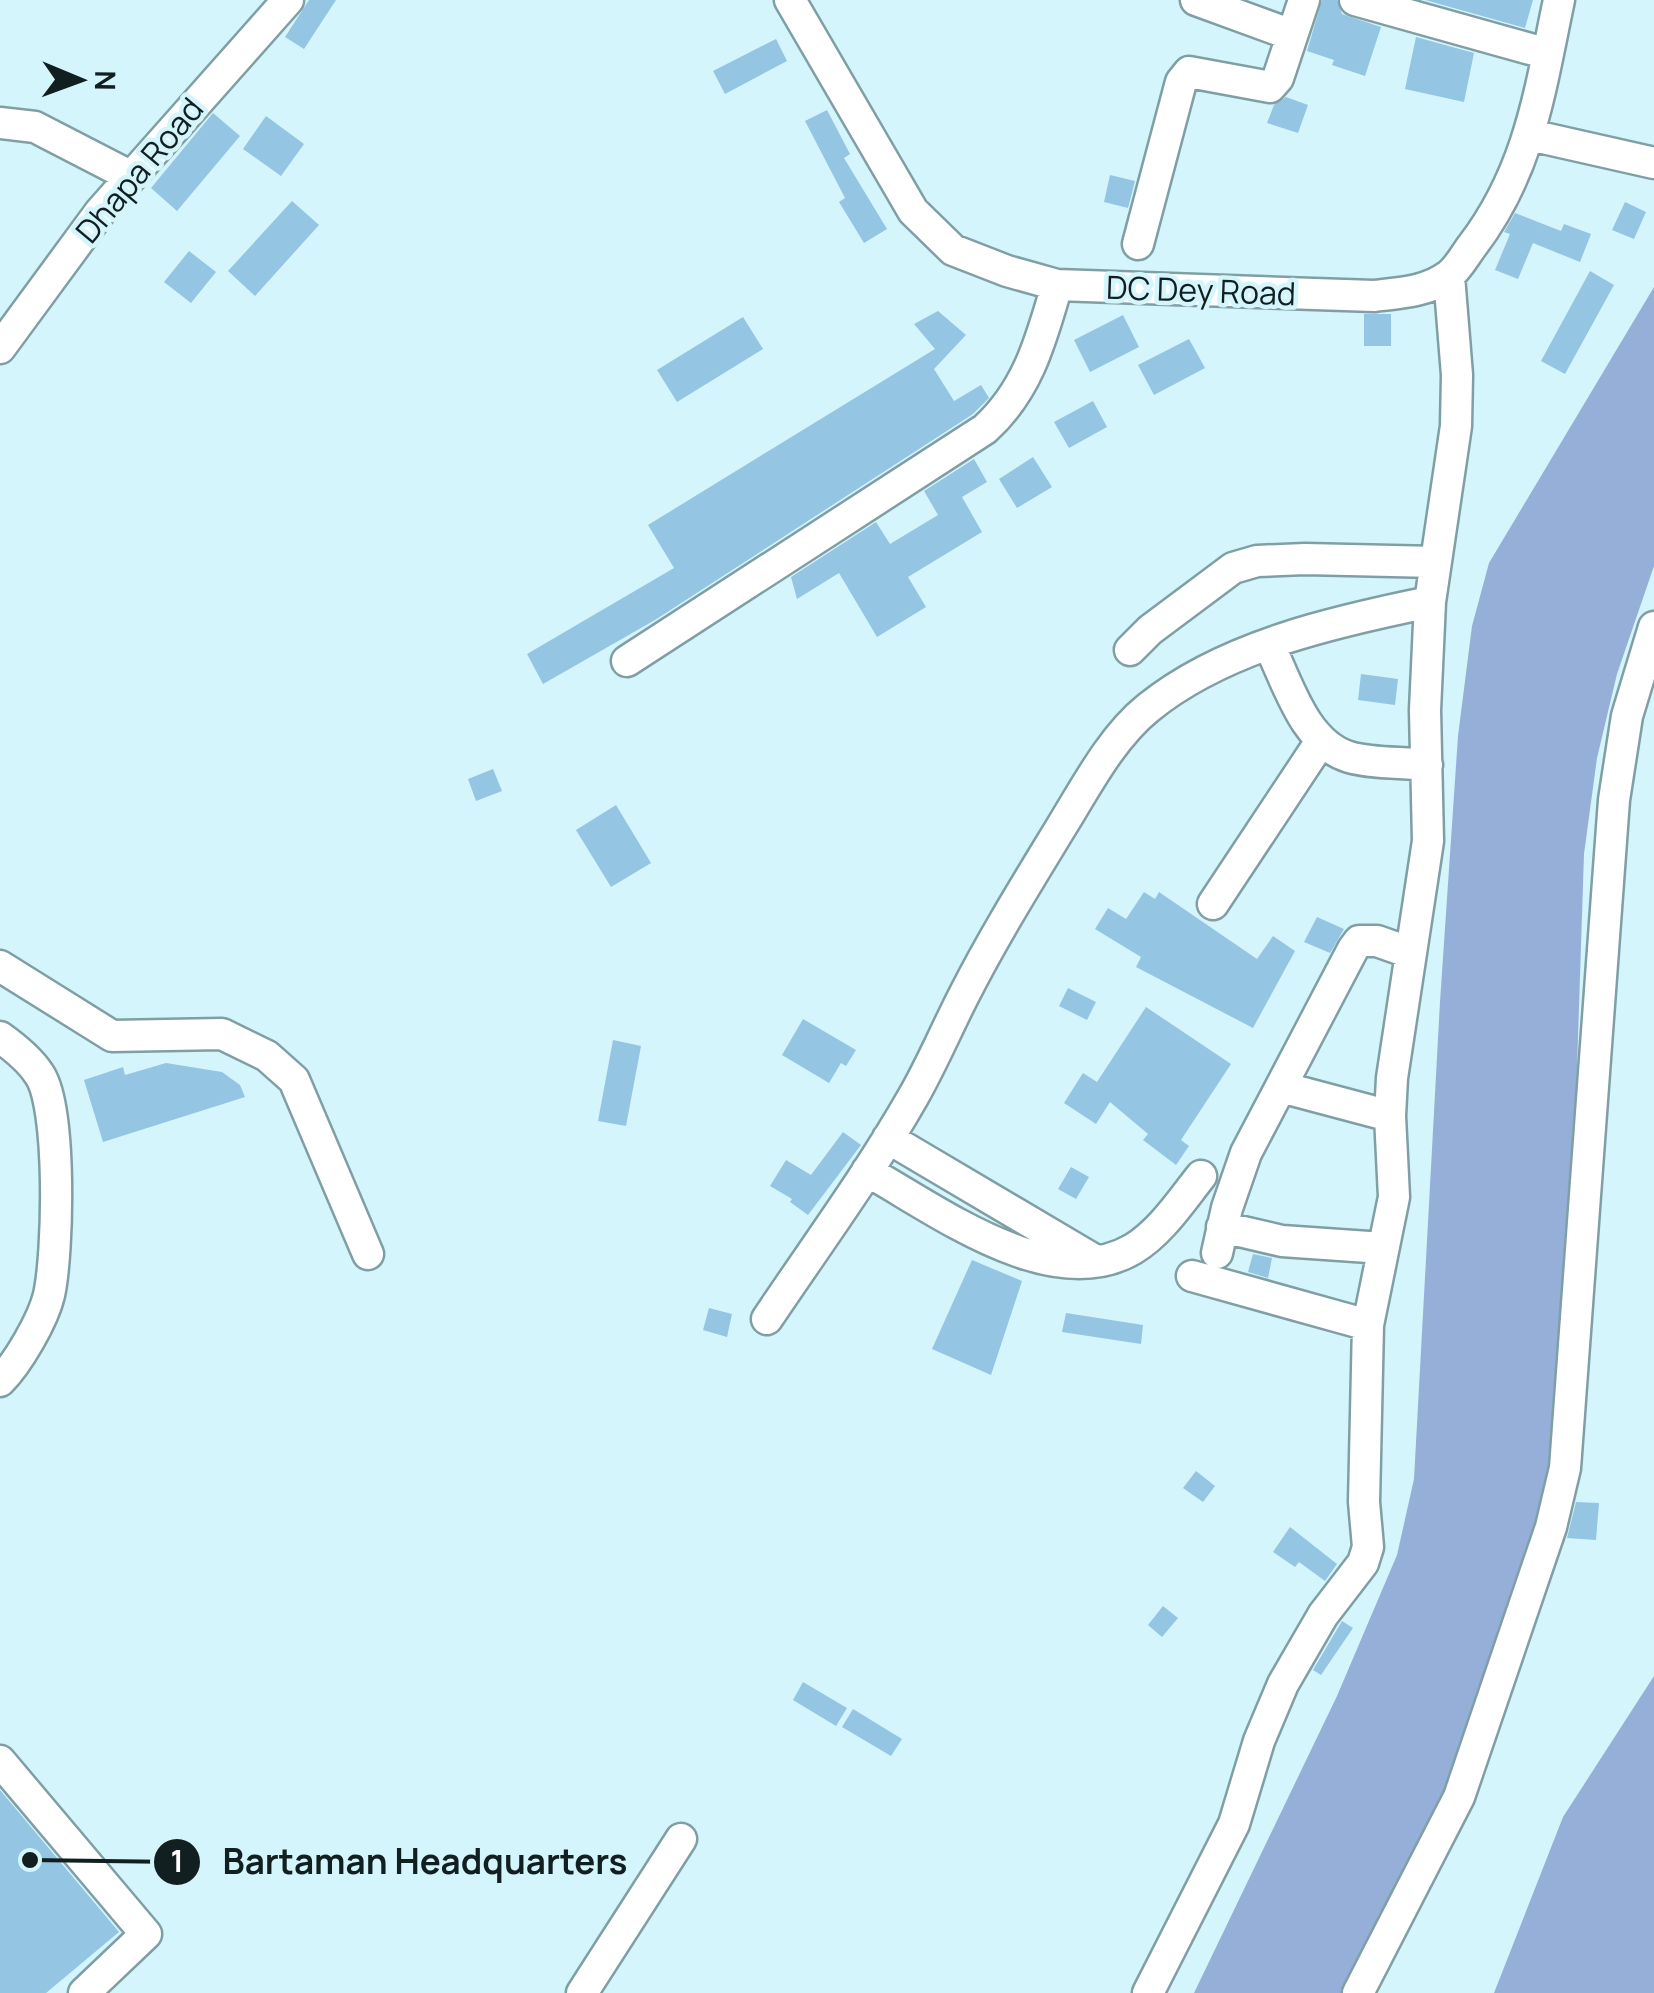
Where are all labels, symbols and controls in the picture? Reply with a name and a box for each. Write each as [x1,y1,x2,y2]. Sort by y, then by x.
north arrow [30,30,130,130]
text: N [87,70,125,91]
street label: Dhapa Road [65,88,213,252]
street label: DC Dey Road [1105,265,1297,315]
callout: Bartaman Headquarters [152,1829,647,1894]
text: Bartaman Headquarters [223,1837,627,1885]
text: 1 [170,1840,184,1881]

